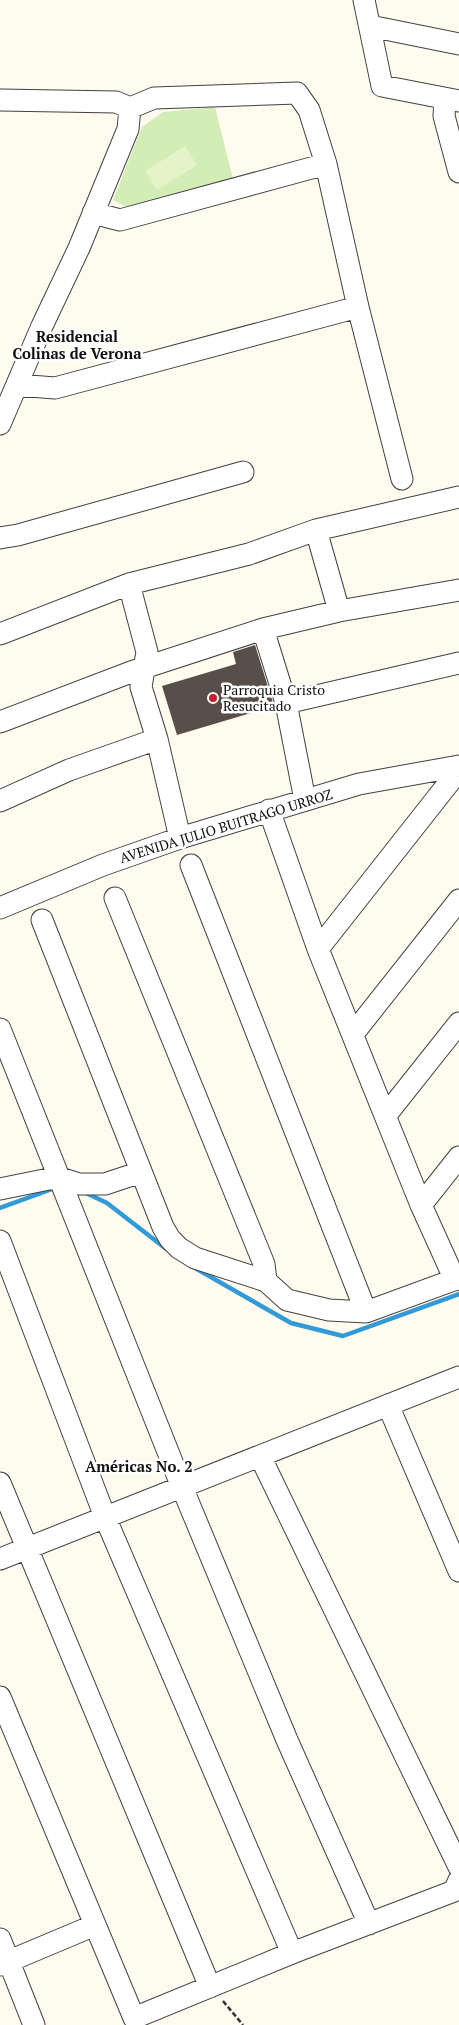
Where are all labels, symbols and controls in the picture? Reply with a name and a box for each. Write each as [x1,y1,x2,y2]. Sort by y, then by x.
district label: Residencial Colinas de Verona [12,326,142,363]
place label: Parroquia Cristo Resucitado [223,680,325,715]
marker: Parroquia Cristo Resucitado [207,692,219,704]
street label: AVENIDA JULIO BUITRAGO URROZ [117,784,335,867]
district label: Américas No. 2 [85,1456,193,1476]

